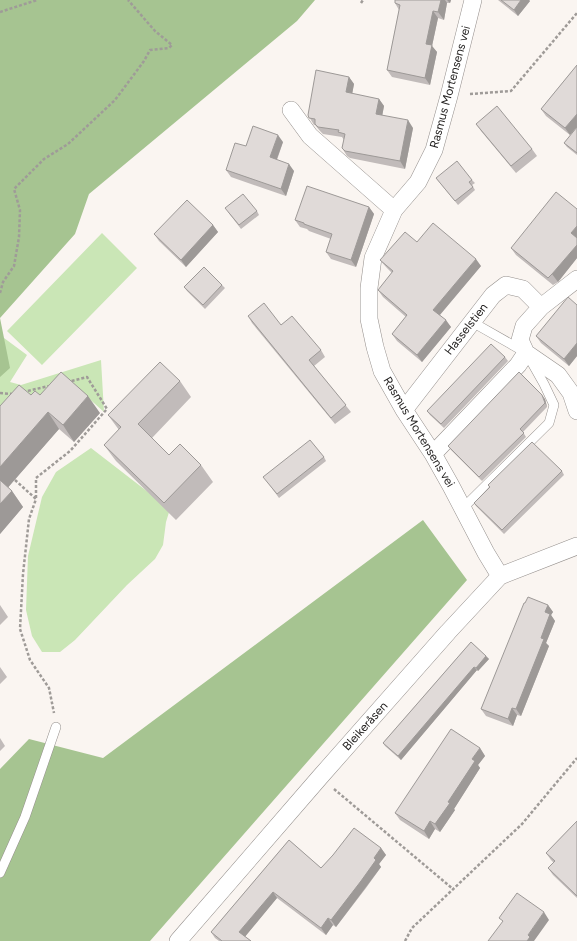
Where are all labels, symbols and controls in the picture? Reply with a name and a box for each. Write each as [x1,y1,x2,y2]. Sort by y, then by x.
street label: Rasmus Mortensens vei [427,24,473,150]
street label: Hasselstien [441,300,491,358]
street label: Rasmus Mortensens vei [380,374,458,490]
street label: Bleikeråsen [340,699,391,753]

